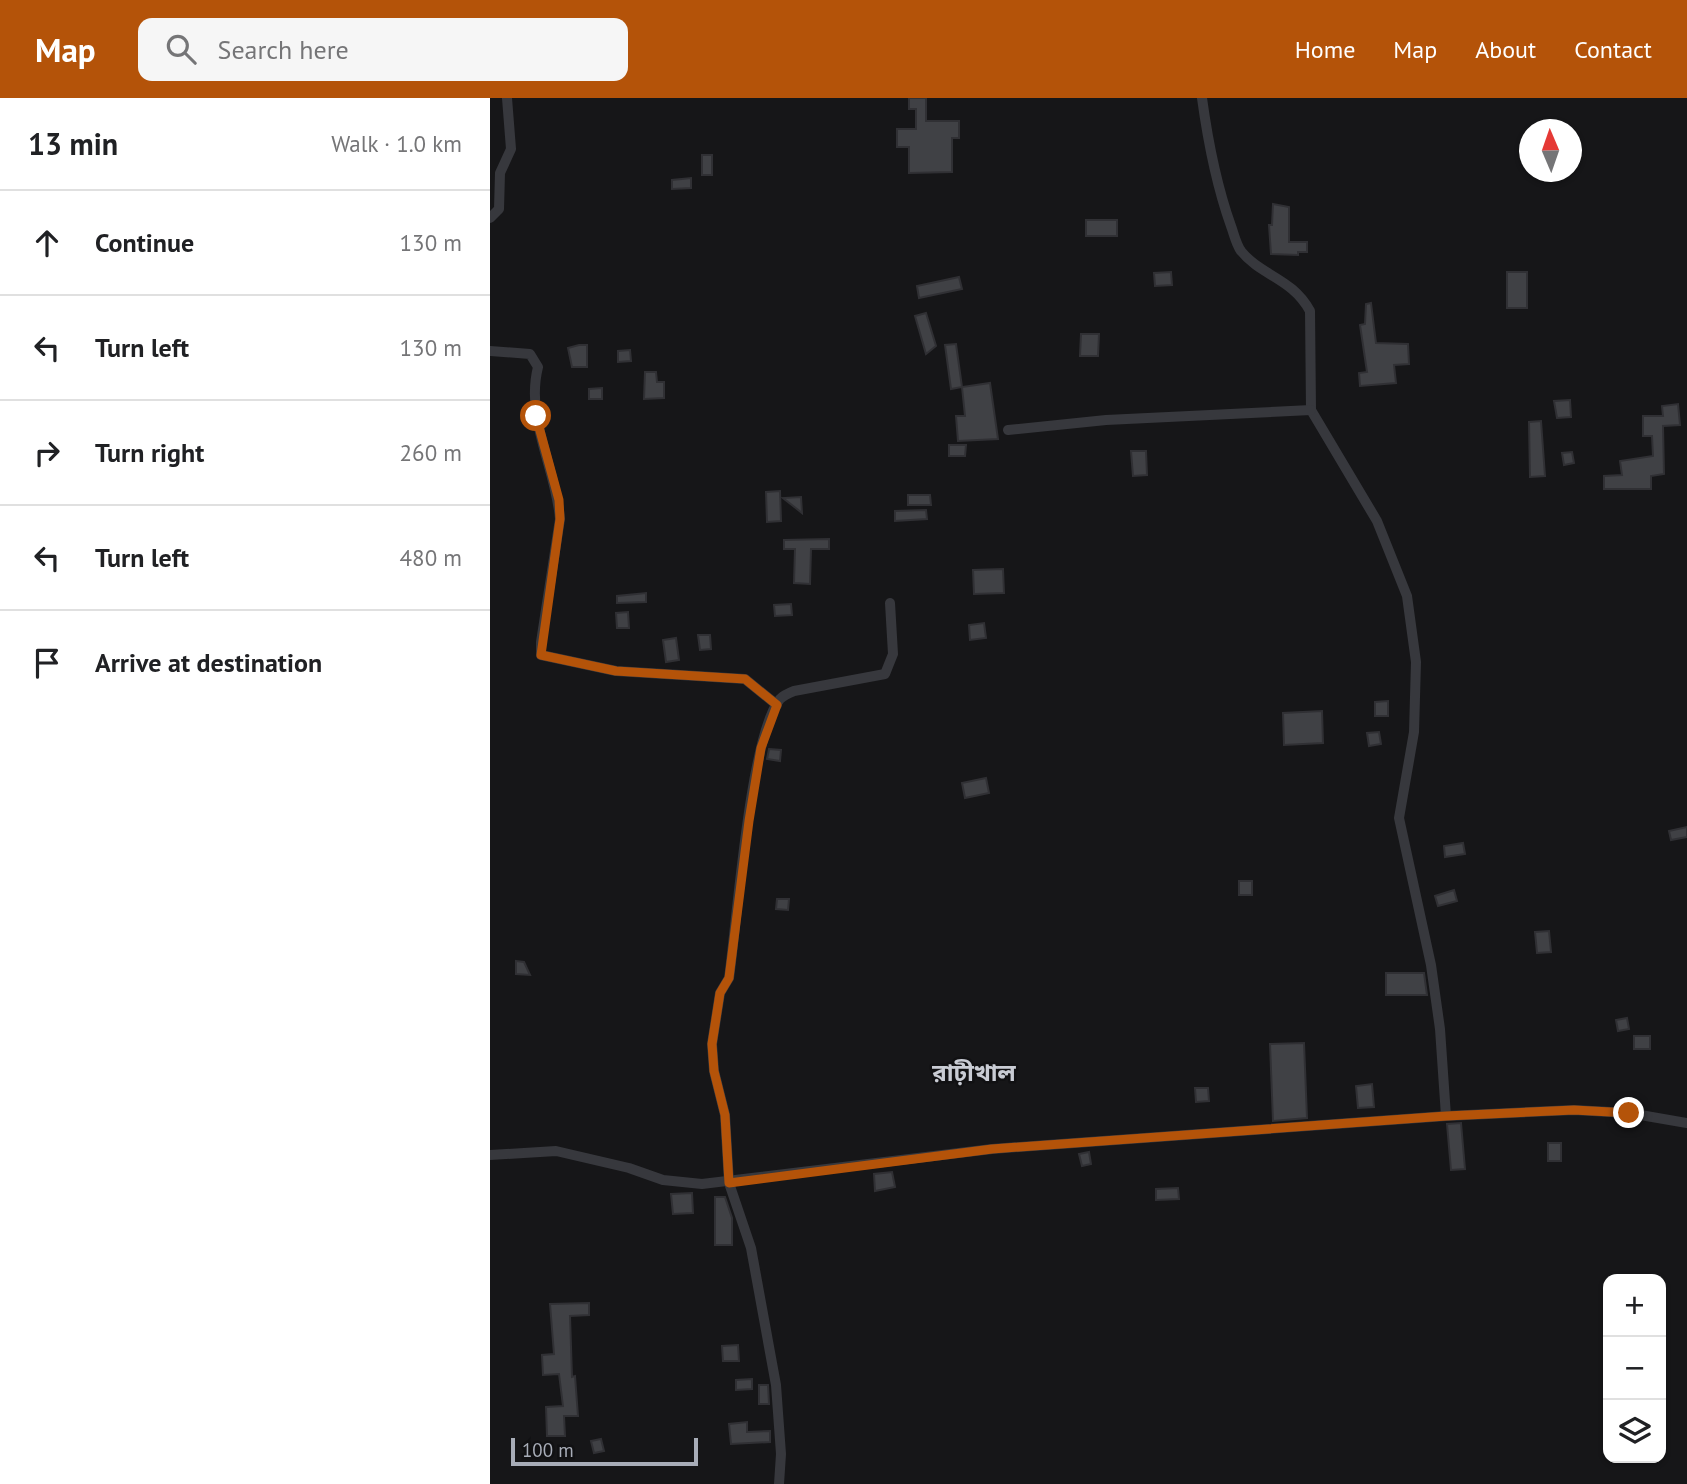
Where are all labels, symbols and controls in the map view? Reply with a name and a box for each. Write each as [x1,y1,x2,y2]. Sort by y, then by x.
search box [138,18,628,81]
text: Map [35,28,96,71]
icon: search [162,30,200,68]
text: Search here [218,33,349,66]
text: Home [1295,34,1355,65]
text: Map [1393,34,1437,65]
text: About [1475,34,1536,65]
text: Contact [1574,34,1652,65]
north arrow [1519,119,1582,182]
text: 13 min [28,124,118,163]
text: Walk · 1.0 km [331,129,462,158]
icon: ahead [28,224,66,262]
text: Continue [95,226,194,259]
text: 130 m [400,228,462,257]
icon: left [28,329,66,367]
text: Turn left [95,331,189,364]
text: 130 m [400,333,462,362]
route start [520,400,551,431]
icon: right [28,434,66,472]
text: Turn right [95,436,204,469]
text: 260 m [400,438,462,467]
icon: left [28,539,66,577]
text: Turn left [95,541,189,574]
text: 480 m [400,543,462,572]
icon: arrive [28,644,66,682]
text: Arrive at destination [95,646,322,679]
district label: রাঢ়ীখাল [931,1057,1017,1088]
route end [1613,1097,1644,1128]
map controls [1603,1274,1666,1463]
button: + [1603,1274,1666,1337]
button: − [1603,1337,1666,1400]
button: layers [1603,1400,1666,1463]
scale bar [511,1435,698,1467]
text: 100 m [522,1438,574,1462]

